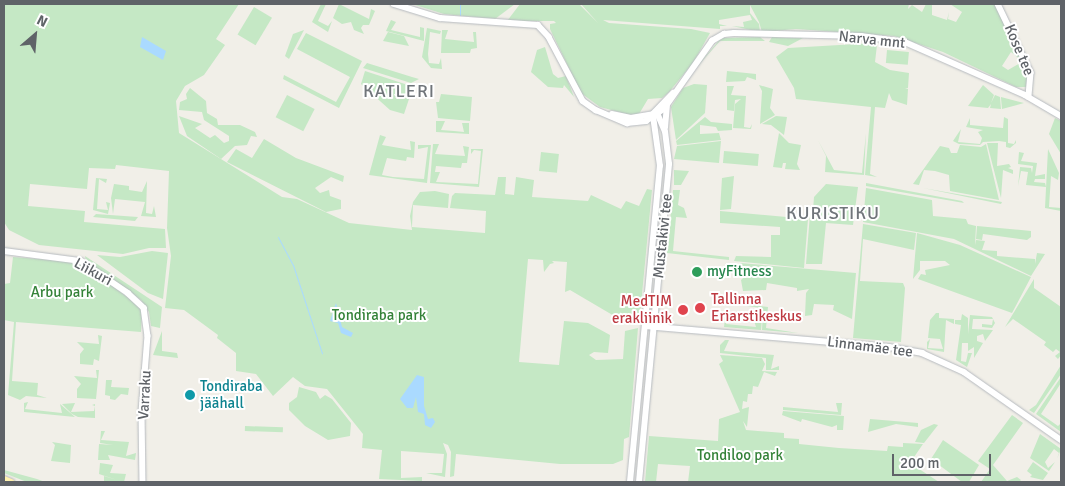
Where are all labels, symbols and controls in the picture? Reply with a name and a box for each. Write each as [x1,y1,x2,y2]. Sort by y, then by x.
north arrow [10,10,60,60]
text: N [34,11,50,31]
street label: Kose tee [1000,22,1038,78]
street label: Narva mnt [838,28,906,52]
district label: KATLERI [362,80,436,102]
street label: Mustakivi tee [650,193,676,279]
district label: KURISTIKU [785,202,881,224]
street label: Liikuri [71,254,115,290]
place label: myFitness [707,263,772,281]
marker: myFitness [691,266,703,278]
park label: Arbu park [31,284,93,302]
place label: Tallinna Eriarstikeskus [711,290,802,325]
place label: MedTIM erakliinik [612,292,672,327]
marker: Tallinna Eriarstikeskus [693,301,707,315]
marker: MedTIM erakliinik [676,303,690,317]
park label: Tondiraba park [332,307,426,325]
street label: Linnamäe tee [826,333,914,361]
street label: Varraku [135,370,155,420]
place label: Tondiraba jäähall [200,377,263,412]
marker: Tondiraba jäähall [184,389,196,401]
scale bar [895,444,994,476]
park label: Tondiloo park [697,447,783,465]
text: 200 m [900,454,940,472]

